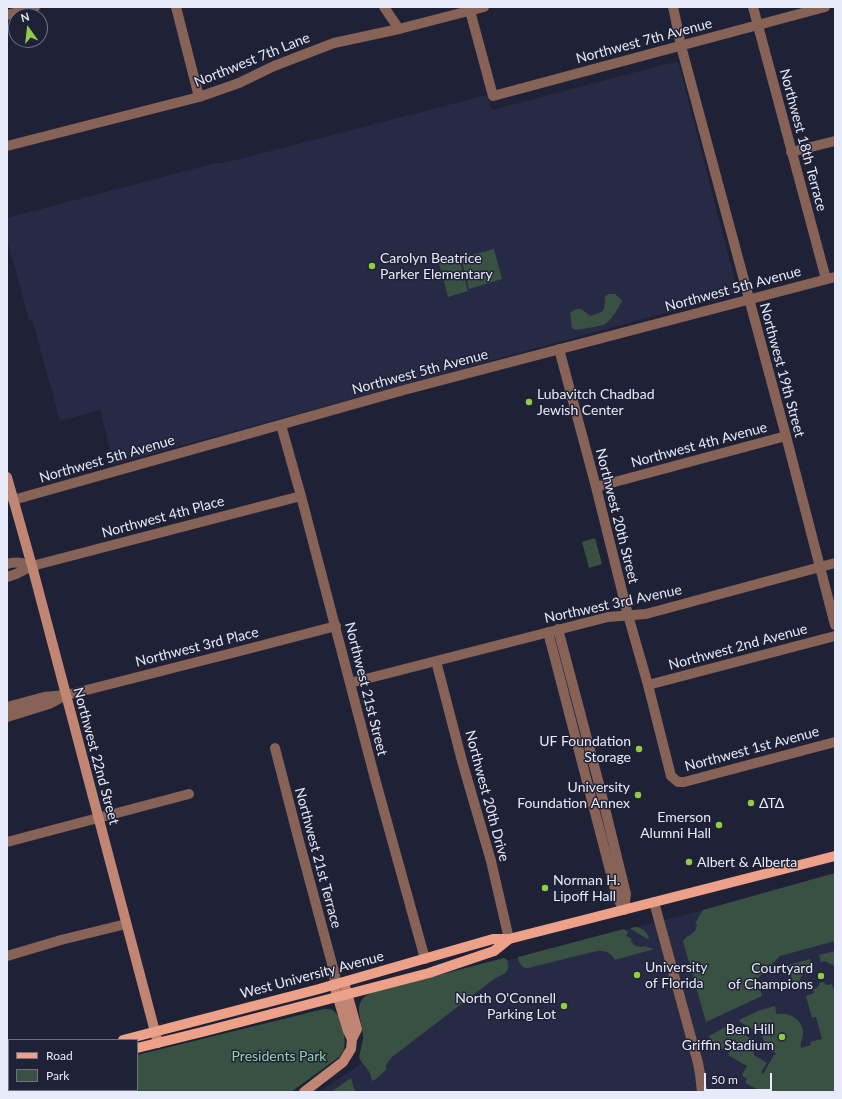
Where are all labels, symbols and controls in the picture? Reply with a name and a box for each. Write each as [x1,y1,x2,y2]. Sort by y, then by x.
north arrow [8,8,48,48]
text: N [19,10,31,24]
street label: Northwest 7th Avenue [574,15,714,67]
street label: Northwest 7th Lane [192,29,312,91]
street label: Northwest 18th Terrace [776,67,830,213]
place label: Carolyn Beatrice Parker Elementary [380,250,493,282]
marker: Carolyn Beatrice Parker Elementary [367,261,377,271]
street label: Northwest 5th Avenue [663,263,803,315]
street label: Northwest 19th Street [756,301,808,439]
street label: Northwest 5th Avenue [350,346,490,398]
place label: Lubavitch Chadbad Jewish Center [537,386,654,418]
marker: Lubavitch Chadbad Jewish Center [524,397,534,407]
street label: Northwest 4th Avenue [629,419,769,471]
street label: Northwest 5th Avenue [37,432,177,486]
street label: Northwest 20th Street [592,447,642,585]
street label: Northwest 4th Place [100,493,226,541]
street label: Northwest 3rd Avenue [543,581,683,627]
street label: Northwest 21st Street [341,620,391,758]
street label: Northwest 2nd Avenue [667,620,809,674]
street label: Northwest 3rd Place [134,624,260,670]
street label: Northwest 22nd Street [70,685,122,827]
street label: Northwest 1st Avenue [683,723,821,775]
street label: Northwest 20th Drive [461,728,513,864]
place label: UF Foundation Storage [539,733,631,766]
marker: UF Foundation Storage [634,744,644,754]
place label: University Foundation Annex [517,779,630,812]
street label: Northwest 21st Terrace [291,786,345,930]
marker: University Foundation Annex [633,790,643,800]
place label: ΔΤΔ [759,795,784,811]
marker: ΔΤΔ [746,798,756,808]
place label: Emerson Alumni Hall [640,809,711,842]
marker: Emerson Alumni Hall [714,820,724,830]
place label: Albert & Alberta [697,854,797,870]
marker: Albert & Alberta [684,857,694,867]
place label: Norman H. Lipoff Hall [553,872,620,904]
marker: Norman H. Lipoff Hall [540,883,550,893]
street label: West University Avenue [238,948,386,1002]
place label: University of Florida [645,959,707,992]
place label: Courtyard of Champions [728,960,813,992]
marker: University of Florida [632,970,642,980]
marker: Courtyard of Champions [816,971,826,981]
place label: North O'Connell Parking Lot [455,990,556,1022]
marker: North O'Connell Parking Lot [559,1001,569,1011]
place label: Ben Hill Griffin Stadium [682,1021,774,1054]
marker: Ben Hill Griffin Stadium [777,1032,787,1042]
legend [8,1039,138,1091]
text: Road [46,1048,73,1063]
park label: Presidents Park [232,1048,326,1064]
scale bar [706,1065,774,1091]
text: Park [46,1068,69,1083]
text: 50 m [711,1072,738,1087]

